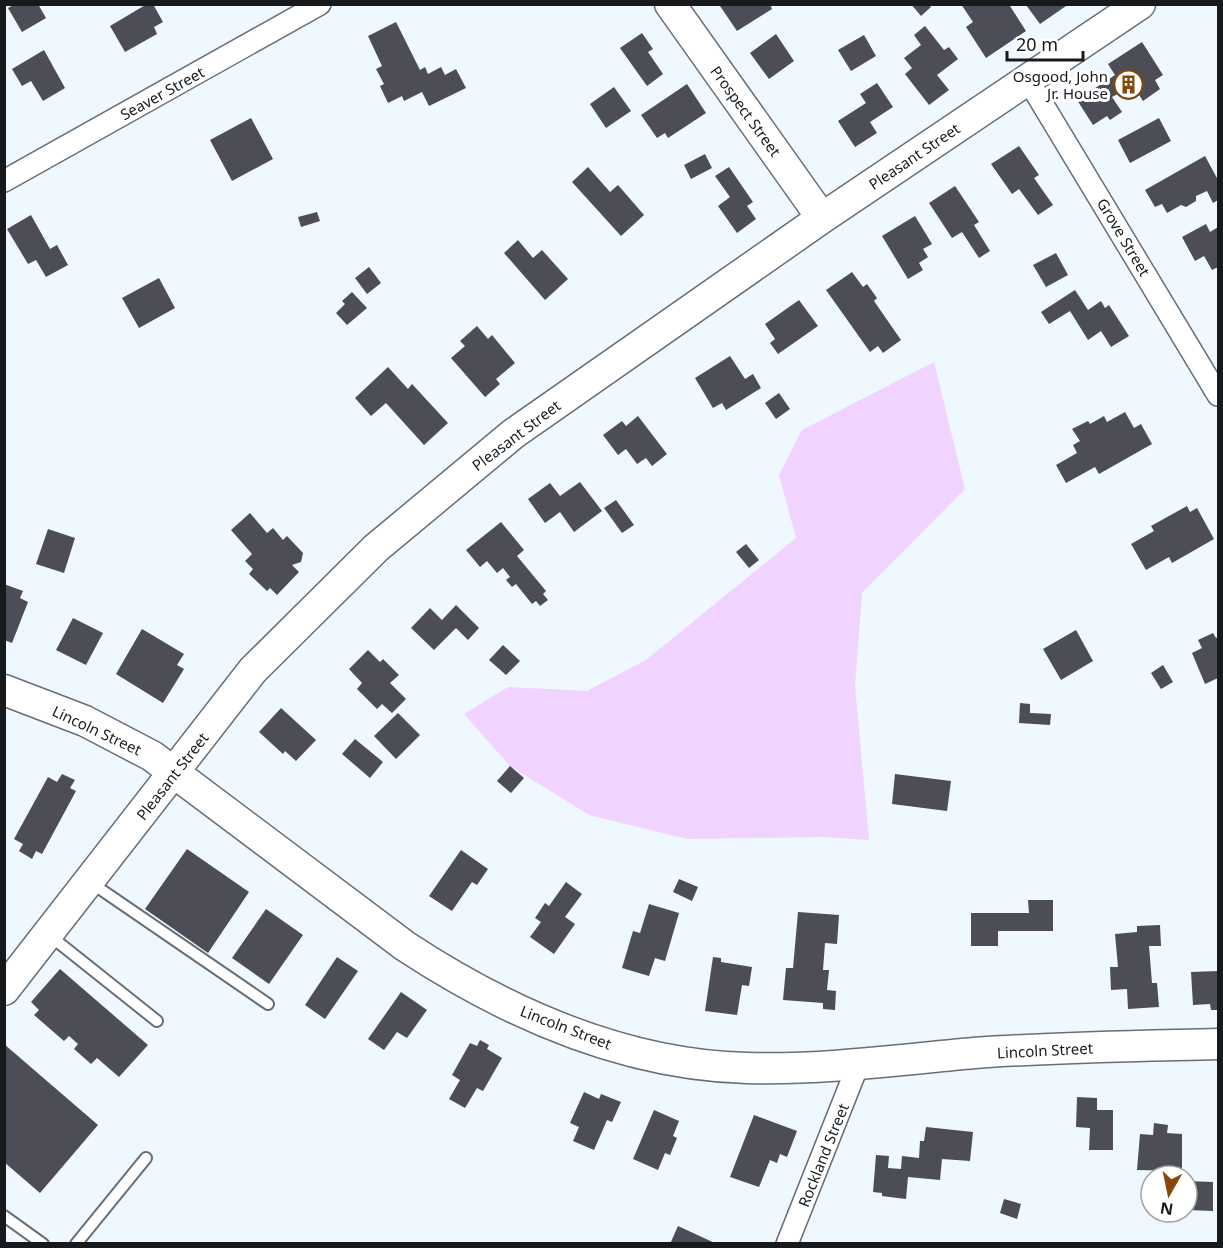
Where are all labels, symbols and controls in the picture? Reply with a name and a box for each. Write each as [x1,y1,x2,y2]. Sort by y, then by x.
scale bar [1007,24,1084,62]
text: 20 m [1016,32,1058,56]
street label: Seaver Street [116,61,208,124]
street label: Prospect Street [706,62,786,161]
place label: Osgood, John Jr. House [1013,66,1108,103]
building icon: Osgood, John Jr. House [1113,69,1145,101]
street label: Pleasant Street [865,118,964,194]
street label: Grove Street [1093,194,1155,280]
street label: Pleasant Street [468,395,565,475]
street label: Lincoln Street [49,701,145,760]
street label: Pleasant Street [132,728,213,824]
street label: Lincoln Street [518,1000,615,1054]
street label: Lincoln Street [996,1037,1094,1063]
street label: Rockland Street [793,1100,853,1210]
north arrow [1139,1164,1199,1224]
text: N [1159,1197,1175,1221]

